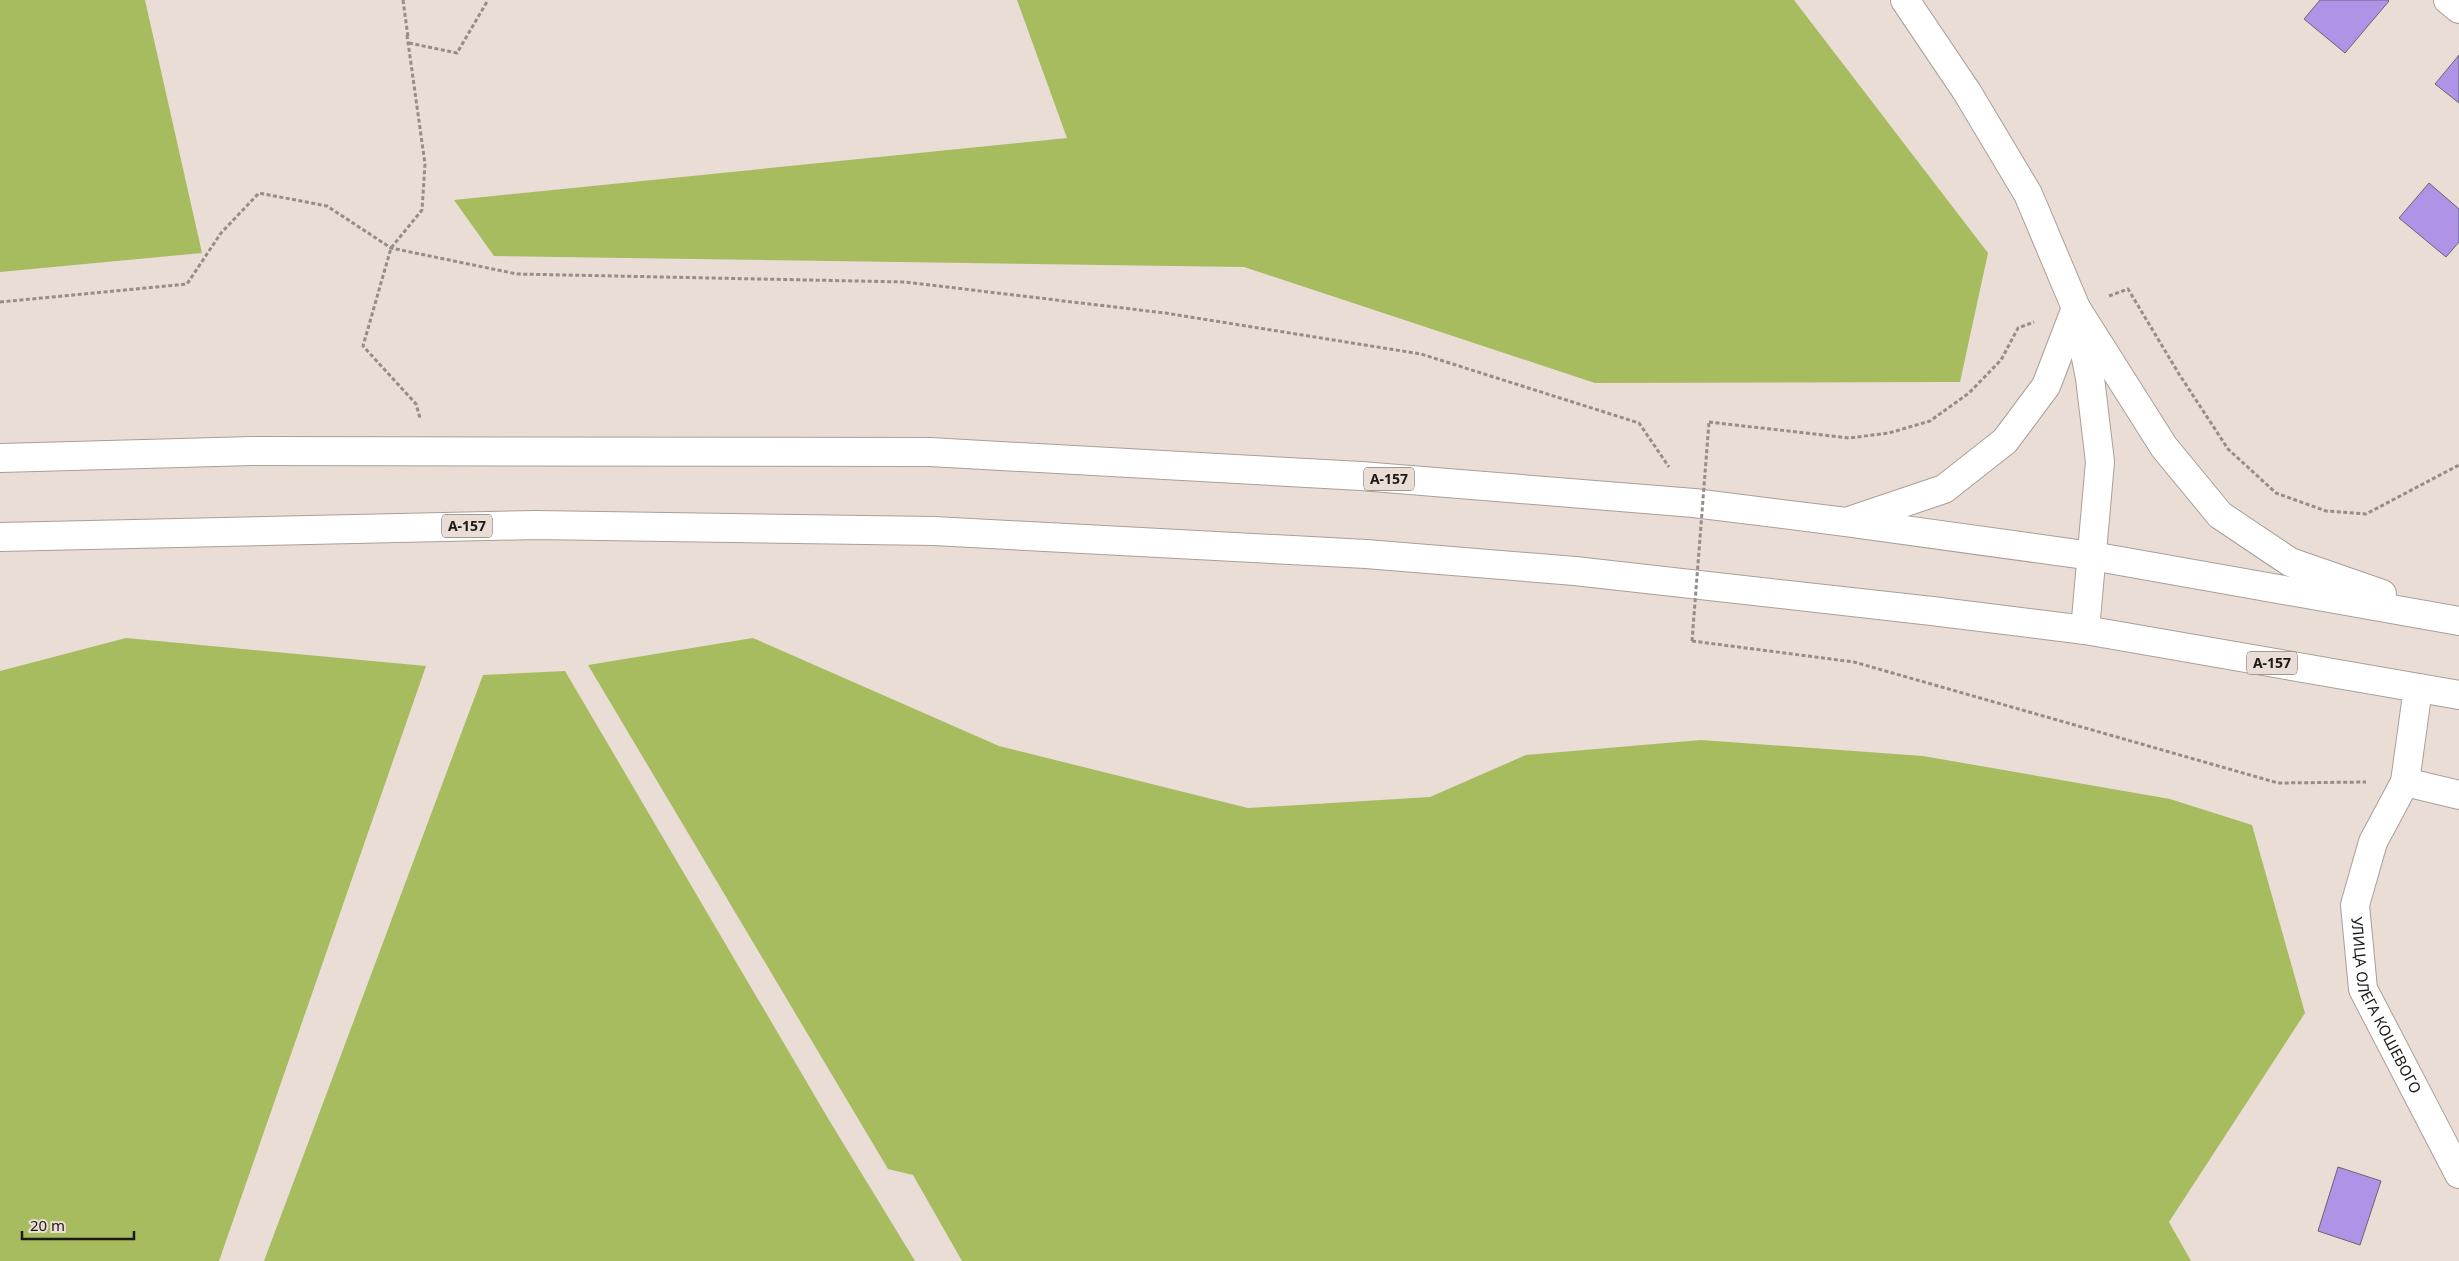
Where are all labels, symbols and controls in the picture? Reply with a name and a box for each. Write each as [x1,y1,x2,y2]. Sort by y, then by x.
road number: А-157 [1364,468,1414,490]
road number: А-157 [442,514,492,538]
road number: А-157 [2247,651,2297,674]
street label: УЛИЦА ОЛЕГА КОШЕВОГО [2347,916,2426,1097]
scale bar [22,1208,135,1240]
text: 20 m [30,1215,65,1235]

